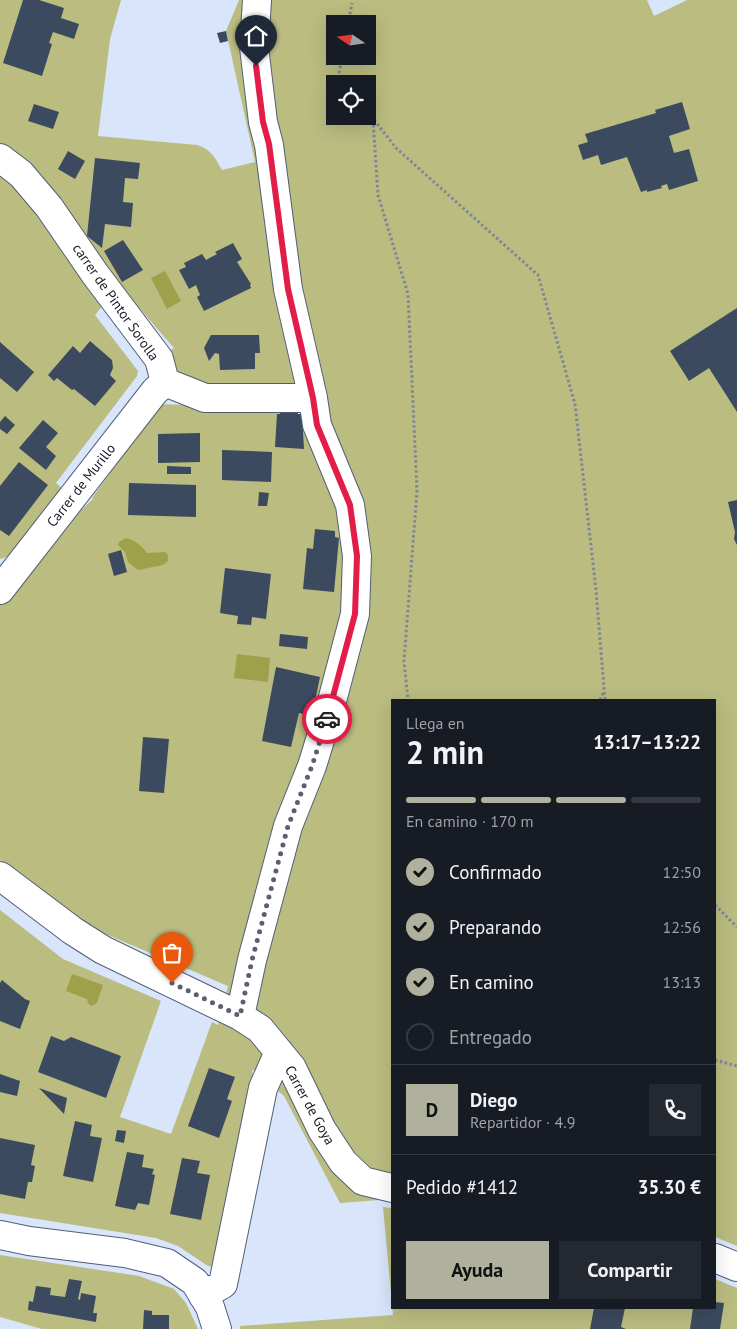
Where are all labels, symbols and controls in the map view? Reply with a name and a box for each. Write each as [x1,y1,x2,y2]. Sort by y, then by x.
pin [235,15,277,66]
north arrow [326,15,376,65]
map controls [326,15,376,125]
icon: home [242,22,270,50]
button: locate [326,75,376,125]
street label: carrer de Pintor Sorolla [69,240,163,364]
street label: Carrer de Murillo [43,440,119,530]
courier [302,694,352,744]
icon: car [313,705,341,733]
text: Llega en [406,713,465,733]
text: 13:17–13:22 [593,730,701,754]
text: 2 min [406,731,484,773]
text: En camino · 170 m [406,811,534,831]
icon: check [406,858,434,886]
text: Confirmado [449,860,542,884]
text: 12:50 [663,862,701,882]
icon: check [406,913,434,941]
text: Preparando [449,915,541,939]
text: 12:56 [663,917,701,937]
pin [151,932,193,983]
icon: bag [158,939,186,967]
icon: check [406,968,434,996]
text: En camino [449,970,534,994]
text: 13:13 [663,972,701,992]
text: Entregado [449,1025,532,1049]
street label: Carrer de Goya [281,1062,339,1148]
button: phone [649,1084,701,1136]
text: Diego [470,1088,517,1112]
text: D [426,1098,438,1122]
text: Repartidor · 4.9 [470,1112,575,1132]
text: Pedido #1412 [406,1175,518,1199]
text: 35.30 € [638,1175,701,1199]
button: Ayuda [406,1241,549,1299]
button: Compartir [559,1241,701,1299]

